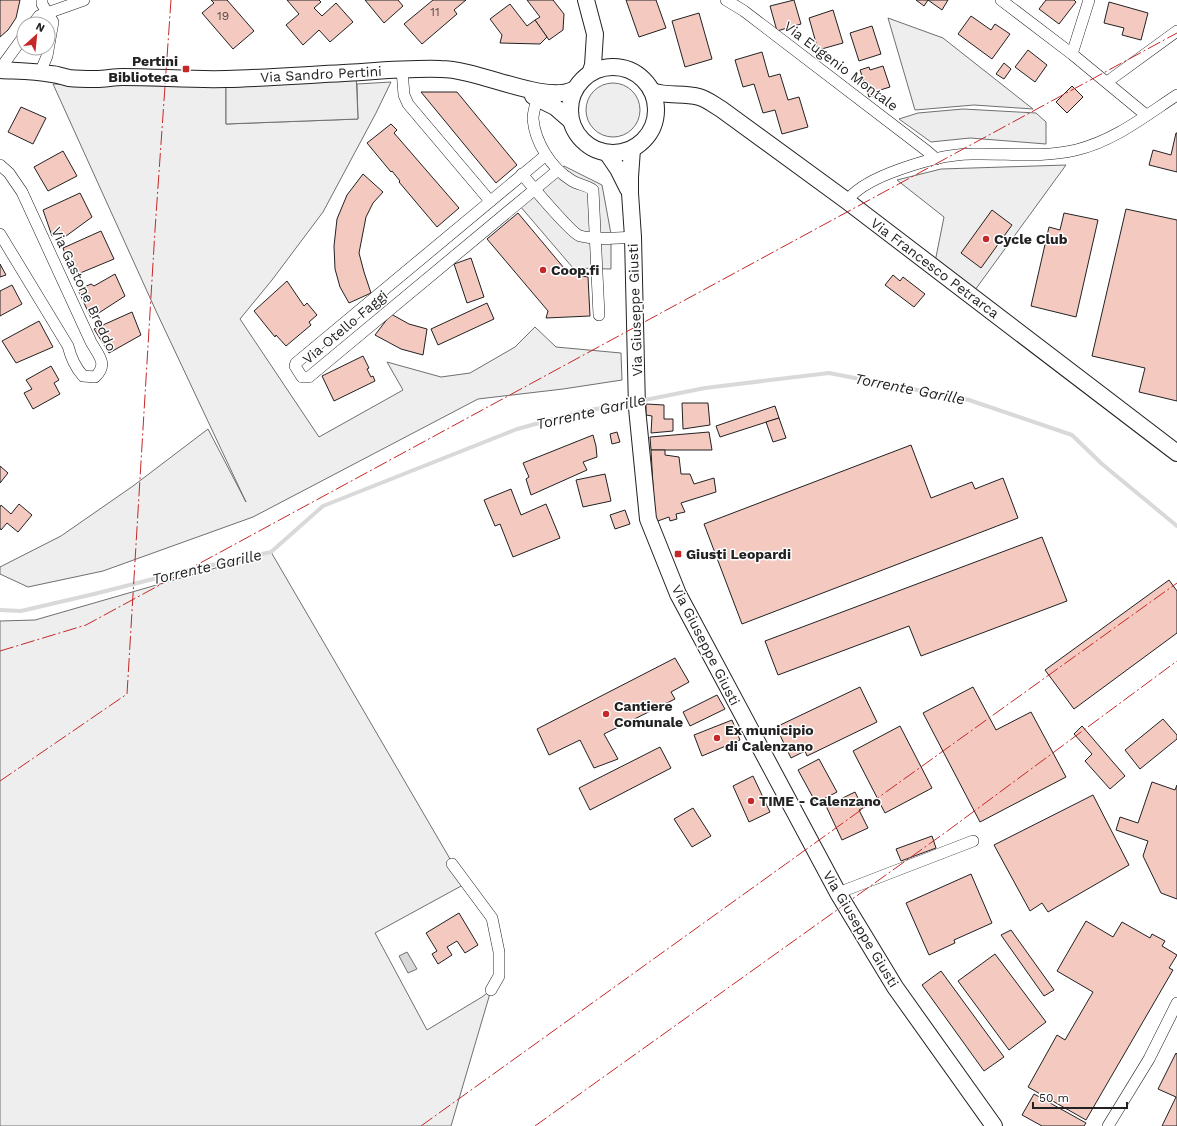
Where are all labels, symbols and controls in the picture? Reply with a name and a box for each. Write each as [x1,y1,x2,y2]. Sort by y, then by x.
house number: 11 [430,5,440,19]
house number: 19 [217,9,229,23]
north arrow [16,16,56,56]
street label: Via Eugenio Montale [781,18,901,114]
text: N [34,20,47,35]
place label: Pertini Biblioteca [108,53,179,85]
street label: Via Sandro Pertini [260,63,382,85]
marker: Pertini Biblioteca [181,64,191,74]
street label: Via Francesco Petrarca [868,215,1002,321]
street label: Via Gastone Breddo [48,224,120,354]
place label: Cycle Club [994,231,1068,247]
marker: Cycle Club [981,234,991,244]
street label: Via Giuseppe Giusti [625,243,645,377]
place label: Coop.fi [551,262,600,278]
marker: Coop.fi [538,265,548,275]
street label: Via Otello Faggi [299,287,391,367]
water label: Torrente Garille [853,369,967,409]
water label: Torrente Garille [534,391,648,433]
water label: Torrente Garille [150,546,264,588]
place label: Giusti Leopardi [686,546,791,562]
marker: Giusti Leopardi [673,549,683,559]
street label: Via Giuseppe Giusti [669,582,743,708]
place label: Cantiere Comunale [614,698,683,730]
marker: Cantiere Comunale [601,709,611,719]
place label: Ex municipio di Calenzano [725,722,814,754]
marker: Ex municipio di Calenzano [712,733,722,743]
place label: TIME - Calenzano [759,793,881,809]
marker: TIME - Calenzano [746,796,756,806]
street label: Via Giuseppe Giusti [820,868,902,990]
scale bar [1033,1084,1127,1110]
text: 50 m [1039,1091,1069,1105]

